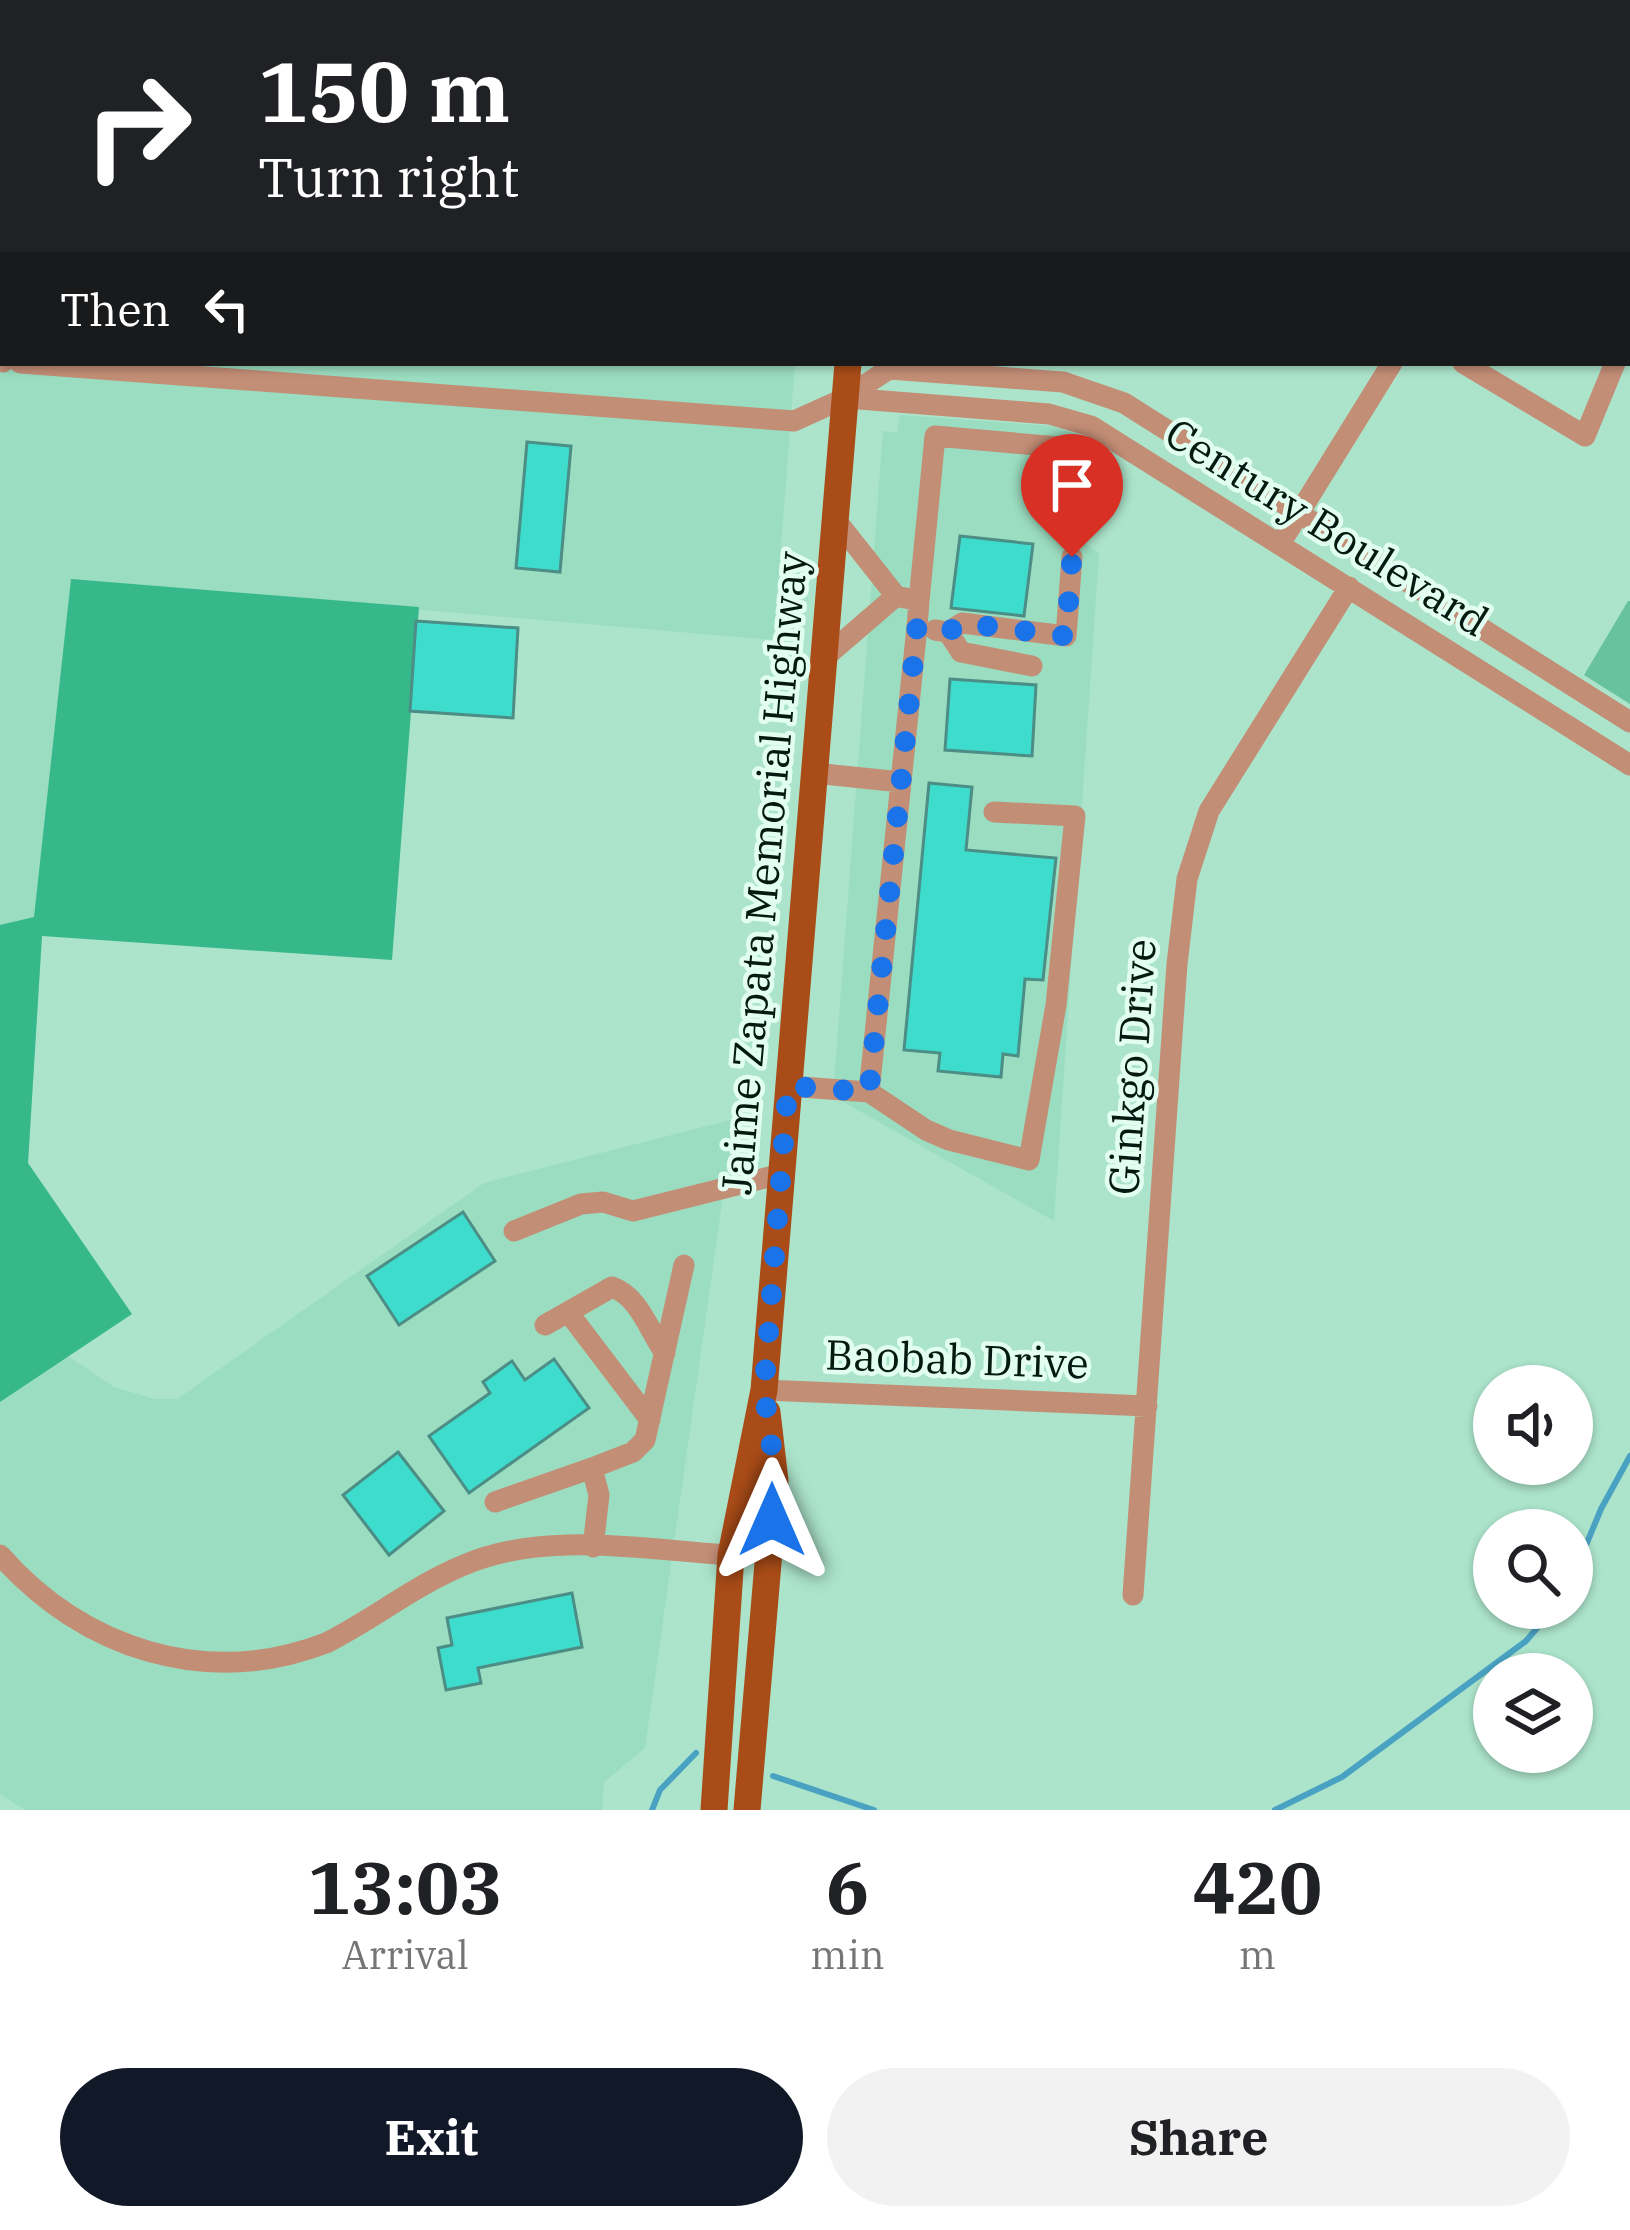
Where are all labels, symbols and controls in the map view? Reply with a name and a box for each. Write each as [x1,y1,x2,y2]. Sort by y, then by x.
text: 150 m [258,36,510,145]
icon: right [60,48,216,204]
text: Turn right [258,142,520,212]
icon: left [194,276,260,342]
text: Then [60,280,170,338]
street label: Century Boulevard [1155,405,1499,648]
pin [1021,434,1123,557]
icon: arrive [1039,452,1105,518]
street label: Jaime Zapata Memorial Highway [708,549,819,1197]
street label: Ginkgo Drive [1095,937,1168,1197]
street label: Baobab Drive [824,1326,1090,1391]
map controls [1473,1365,1593,1773]
button: sound [1473,1365,1593,1485]
position arrow [709,1457,835,1583]
button: search [1473,1509,1593,1629]
button: layers [1473,1653,1593,1773]
text: 13:03 [308,1840,502,1934]
text: 6 [826,1840,869,1934]
text: 420 [1193,1840,1322,1934]
text: Arrival [342,1929,469,1980]
text: min [810,1929,885,1980]
text: m [1239,1929,1276,1980]
button: Exit [60,2068,803,2206]
button: Share [827,2068,1570,2206]

